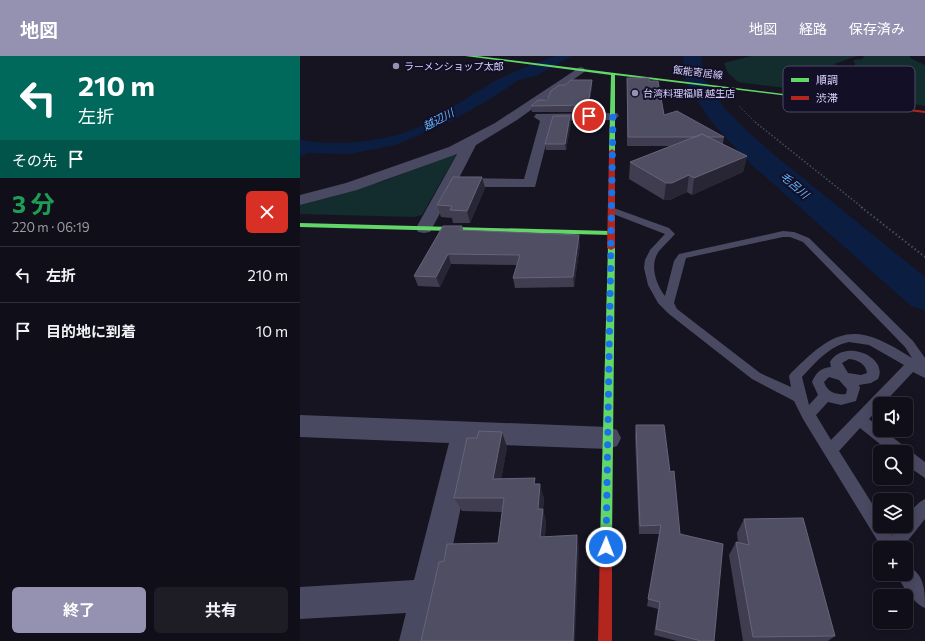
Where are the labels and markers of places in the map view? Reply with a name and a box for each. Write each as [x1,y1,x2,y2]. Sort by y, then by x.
place label: ラーメンショップ太郎 [404,60,504,72]
marker: ラーメンショップ太郎 [391,61,401,71]
place label: 台湾料理福順 越生店 [643,87,735,99]
marker: 台湾料理福順 越生店 [630,88,640,98]
pin [572,99,606,133]

